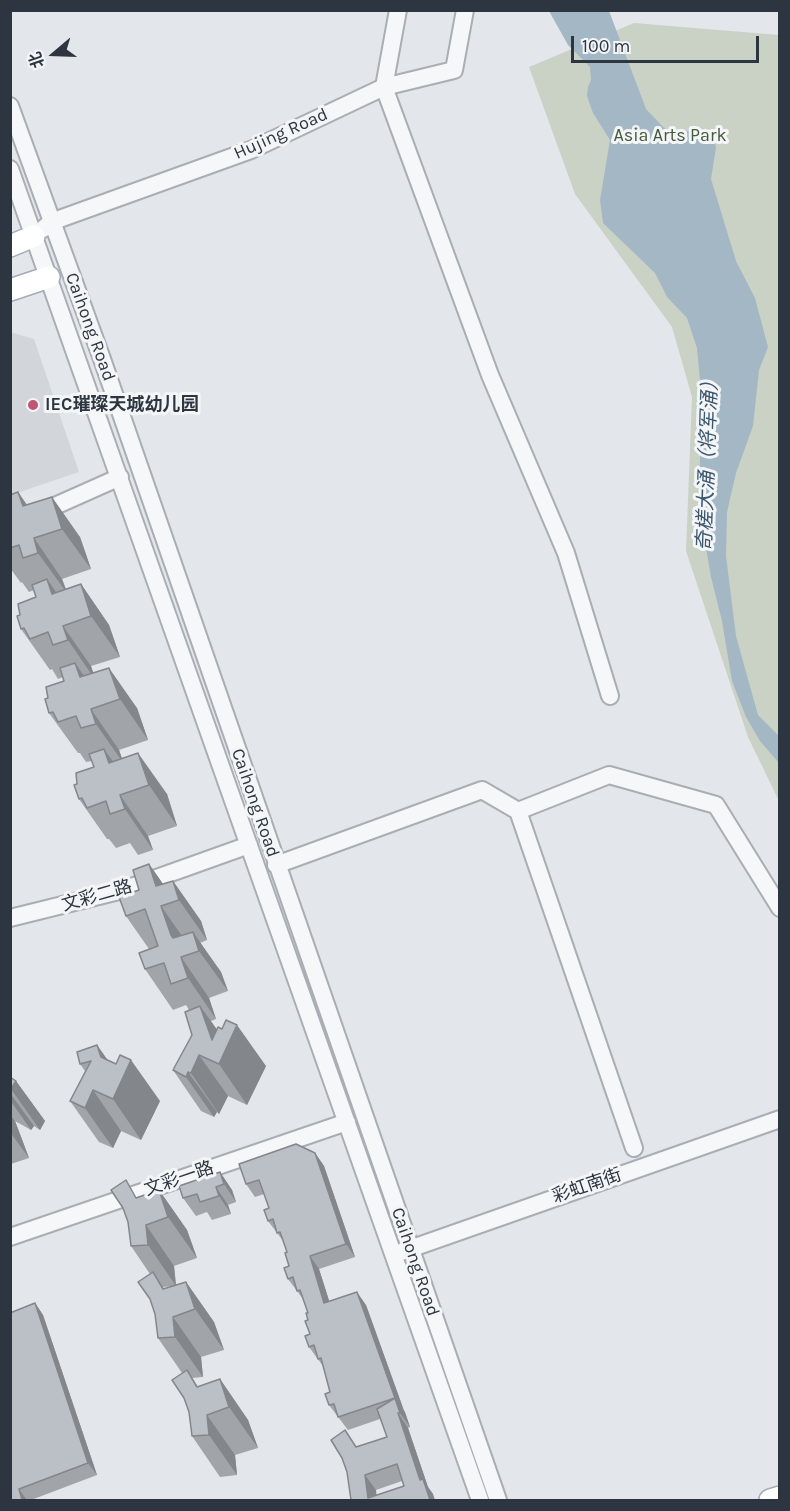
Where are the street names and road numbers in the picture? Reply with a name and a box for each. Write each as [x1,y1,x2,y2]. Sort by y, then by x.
street label: Hujing Road [231,104,331,164]
street label: Caihong Road [60,270,120,384]
street label: Caihong Road [226,746,284,860]
street label: 文彩二路 [59,876,135,916]
street label: 文彩一路 [141,1157,217,1201]
street label: 彩虹南街 [549,1164,625,1208]
street label: Caihong Road [386,1205,444,1319]

